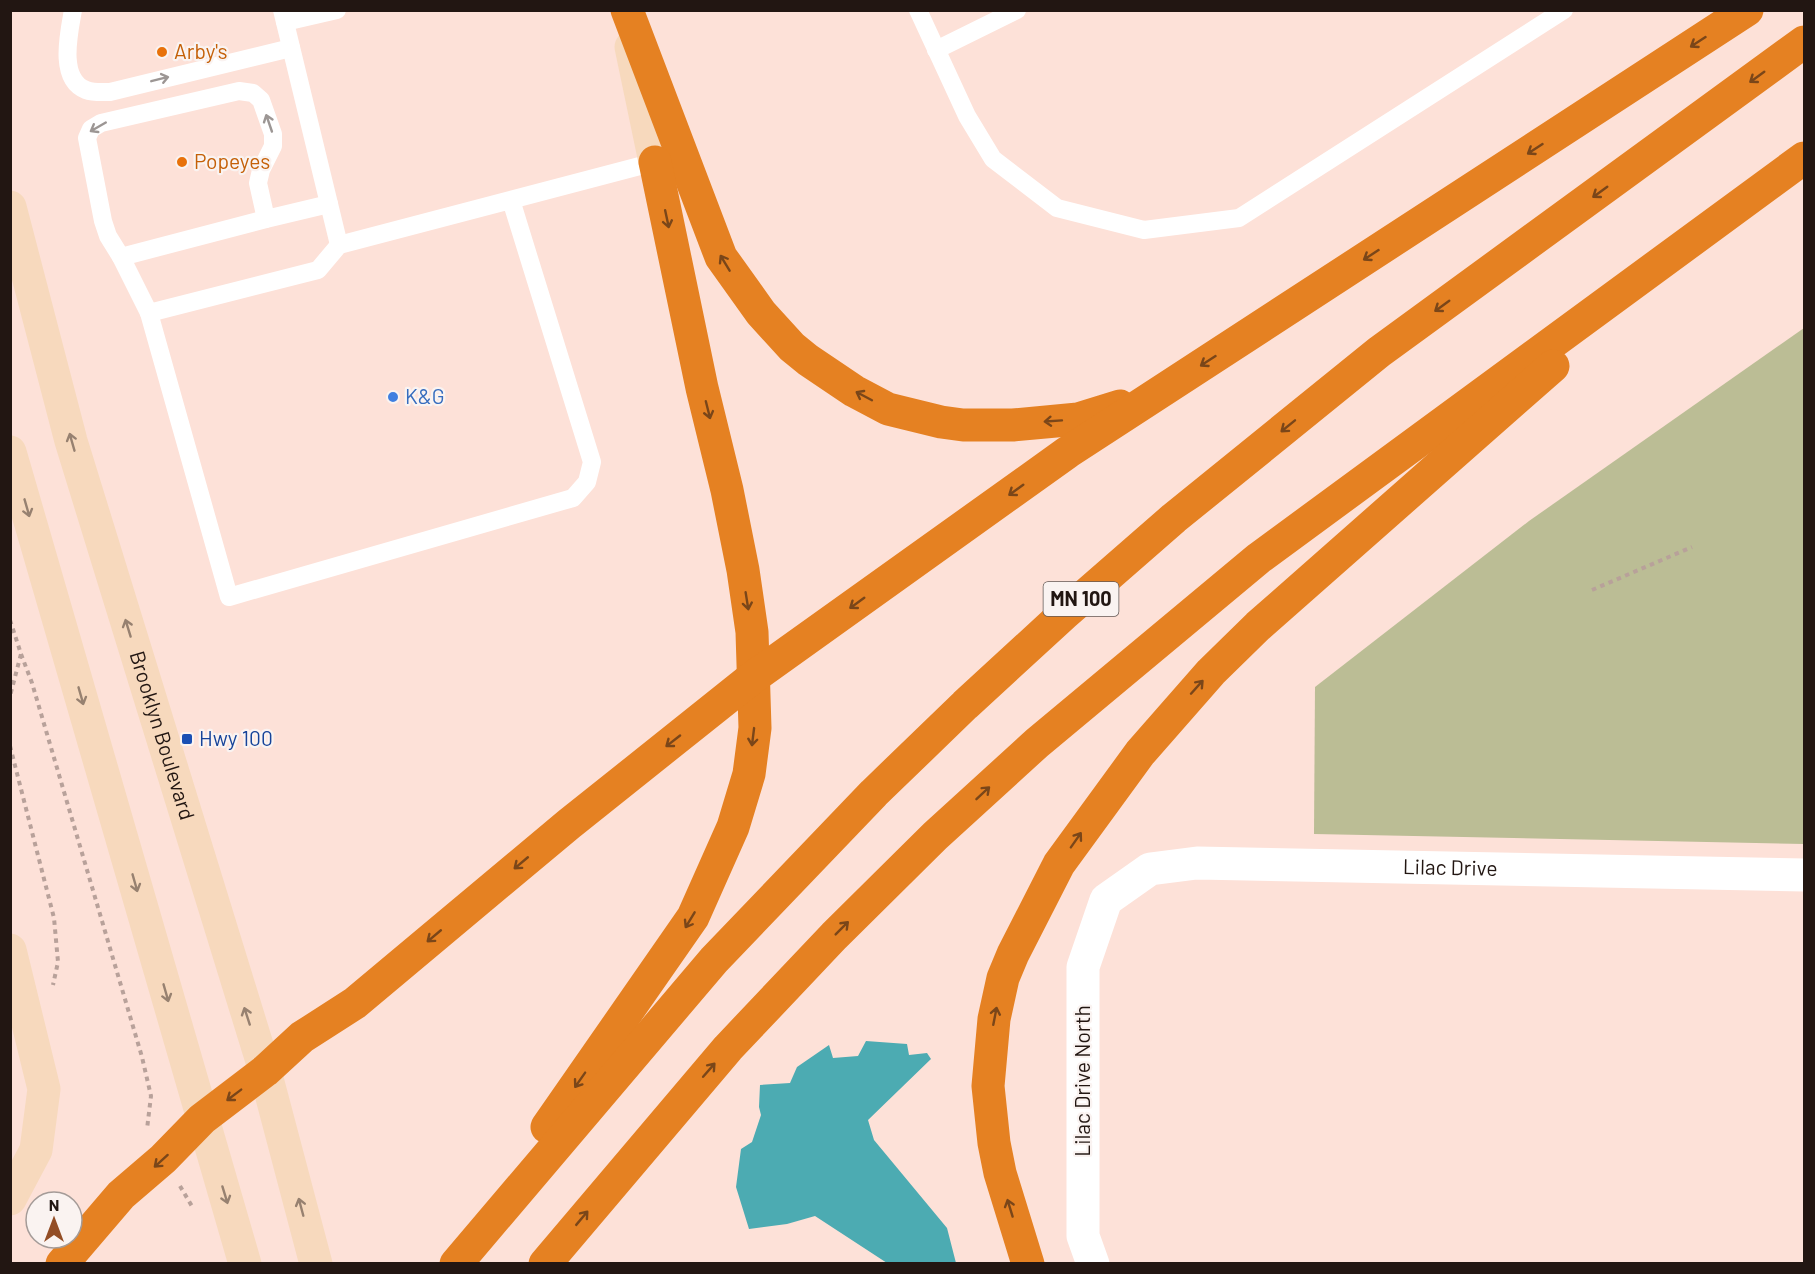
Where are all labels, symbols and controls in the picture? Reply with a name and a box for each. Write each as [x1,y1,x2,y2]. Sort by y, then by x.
one-way arrow [1690,36,1707,49]
place label: Arby's [174,38,228,63]
marker: Arby's [155,45,169,59]
one-way arrow [1750,71,1766,83]
one-way arrow [151,73,170,85]
one-way arrow [262,114,273,133]
one-way arrow [90,121,107,133]
one-way arrow [1527,143,1544,155]
place label: Popeyes [194,148,270,173]
marker: Popeyes [175,155,189,169]
one-way arrow [1592,185,1608,198]
one-way arrow [662,209,673,229]
one-way arrow [1364,249,1380,261]
one-way arrow [718,255,730,272]
one-way arrow [1434,300,1450,313]
one-way arrow [1200,356,1217,368]
place label: K&G [405,383,445,408]
marker: K&G [386,390,400,404]
one-way arrow [856,390,873,402]
one-way arrow [702,400,714,419]
one-way arrow [1044,415,1064,426]
one-way arrow [1280,419,1296,432]
one-way arrow [66,432,77,451]
one-way arrow [1009,483,1025,496]
one-way arrow [22,498,33,517]
road number: MN 100 [1044,582,1118,616]
one-way arrow [742,591,753,610]
one-way arrow [850,597,866,609]
one-way arrow [122,619,133,638]
street label: Brooklyn Boulevard [125,648,201,823]
one-way arrow [1190,680,1204,695]
one-way arrow [76,686,87,705]
place label: Hwy 100 [199,725,273,750]
one-way arrow [748,726,759,746]
marker: Hwy 100 [180,732,194,746]
one-way arrow [665,734,681,747]
one-way arrow [975,786,990,800]
one-way arrow [1070,832,1082,848]
street label: Lilac Drive [1403,853,1498,880]
one-way arrow [514,856,529,870]
one-way arrow [130,873,141,892]
one-way arrow [684,911,696,928]
one-way arrow [835,920,850,935]
one-way arrow [426,930,442,943]
one-way arrow [161,983,172,1002]
street label: Lilac Drive North [1069,1005,1094,1157]
one-way arrow [990,1006,1001,1026]
one-way arrow [240,1007,251,1026]
one-way arrow [702,1063,716,1078]
one-way arrow [574,1072,586,1088]
one-way arrow [226,1089,242,1101]
one-way arrow [154,1154,169,1168]
one-way arrow [220,1185,231,1204]
north arrow [24,1190,84,1250]
text: N [49,1195,59,1214]
one-way arrow [295,1198,306,1217]
one-way arrow [1004,1199,1015,1218]
one-way arrow [575,1211,589,1226]

